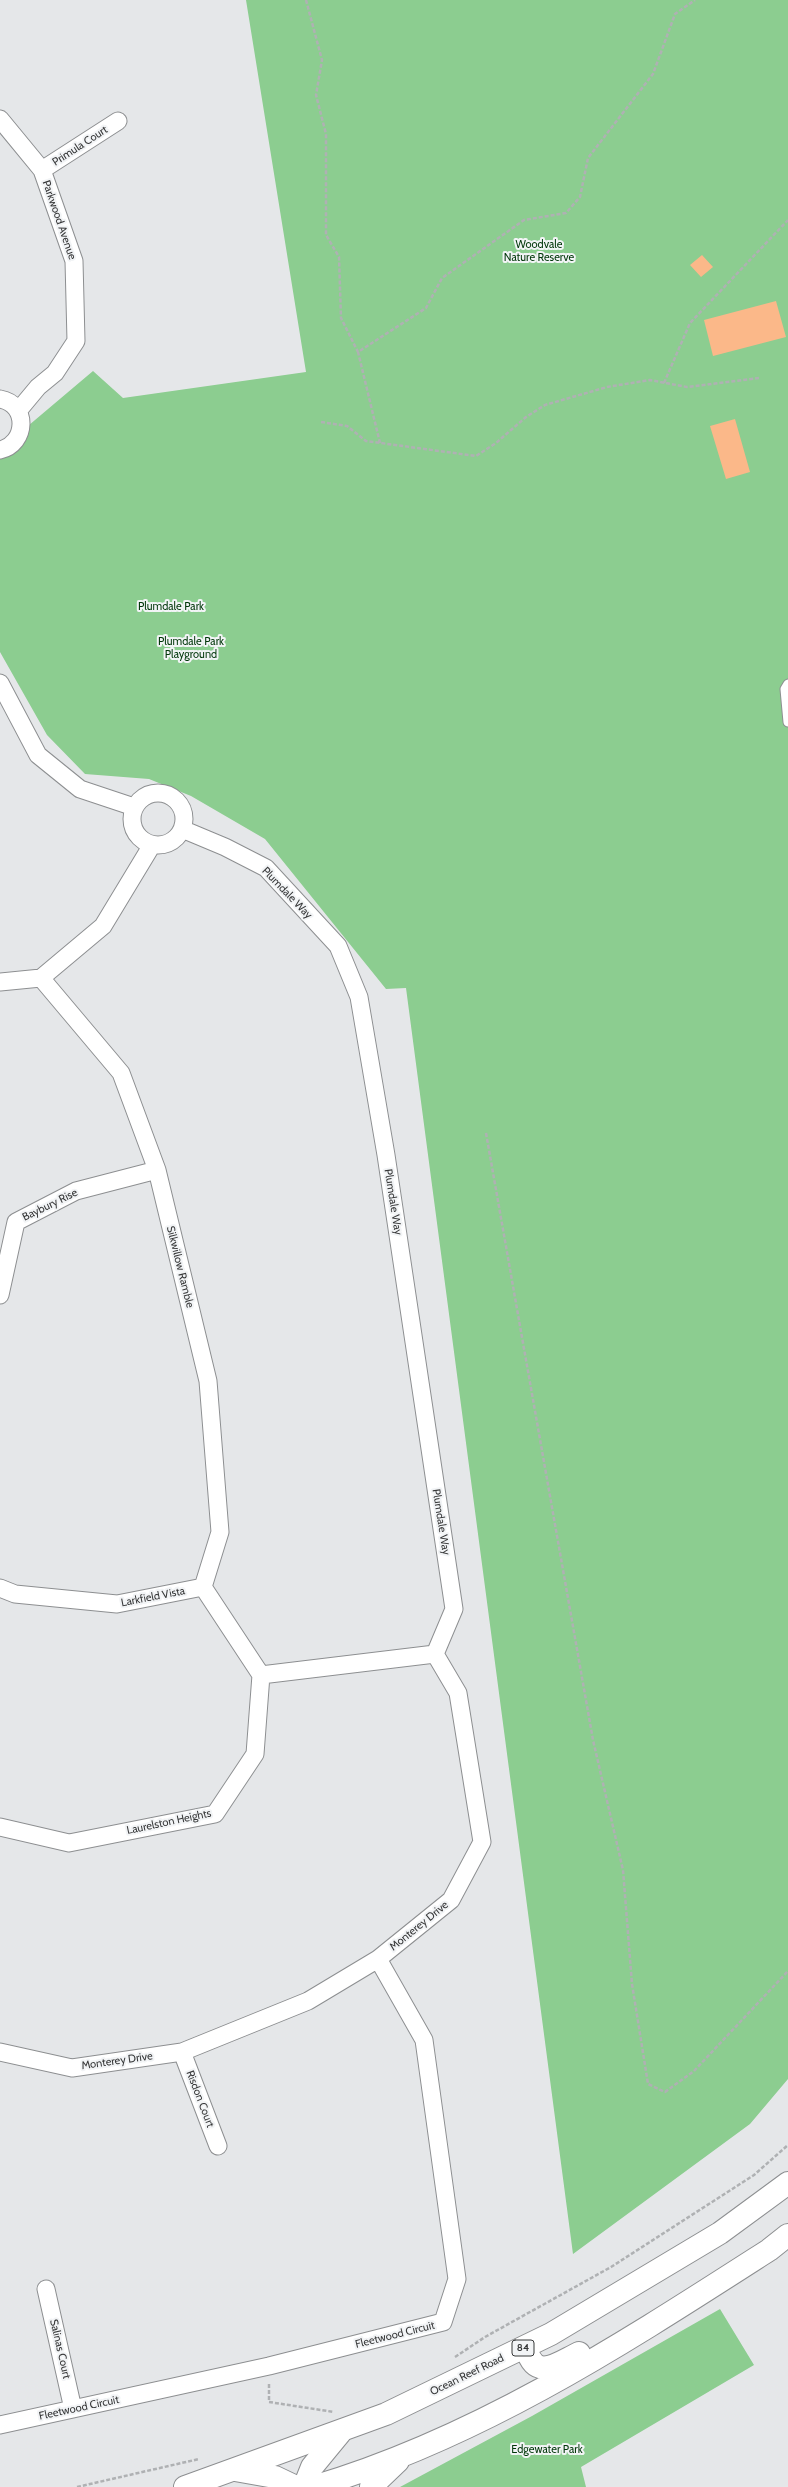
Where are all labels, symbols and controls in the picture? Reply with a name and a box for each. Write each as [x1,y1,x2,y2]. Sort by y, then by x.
street label: Primula Court [50,123,110,169]
street label: Parkwood Avenue [39,178,79,262]
park label: Woodvale Nature Reserve [504,238,574,264]
park label: Plumdale Park [138,600,204,614]
park label: Plumdale Park Playground [158,635,224,661]
street label: Plumdale Way [259,864,315,922]
street label: Plumdale Way [381,1168,405,1236]
street label: Baybury Rise [20,1186,80,1224]
street label: Silkwillow Ramble [163,1225,197,1309]
street label: Plumdale Way [429,1488,453,1556]
street label: Larkfield Vista [120,1584,186,1610]
street label: Laurelston Heights [125,1807,213,1837]
street label: Monterey Drive [387,1898,451,1954]
street label: Monterey Drive [81,2049,153,2073]
street label: Risdon Court [183,2069,217,2129]
street label: Salinas Court [47,2318,73,2380]
street label: Fleetwood Circuit [354,2319,436,2351]
road number: 84 [512,2340,534,2356]
street label: Ocean Reef Road [428,2351,506,2399]
street label: Fleetwood Circuit [38,2393,120,2423]
park label: Edgewater Park [511,2443,583,2457]

